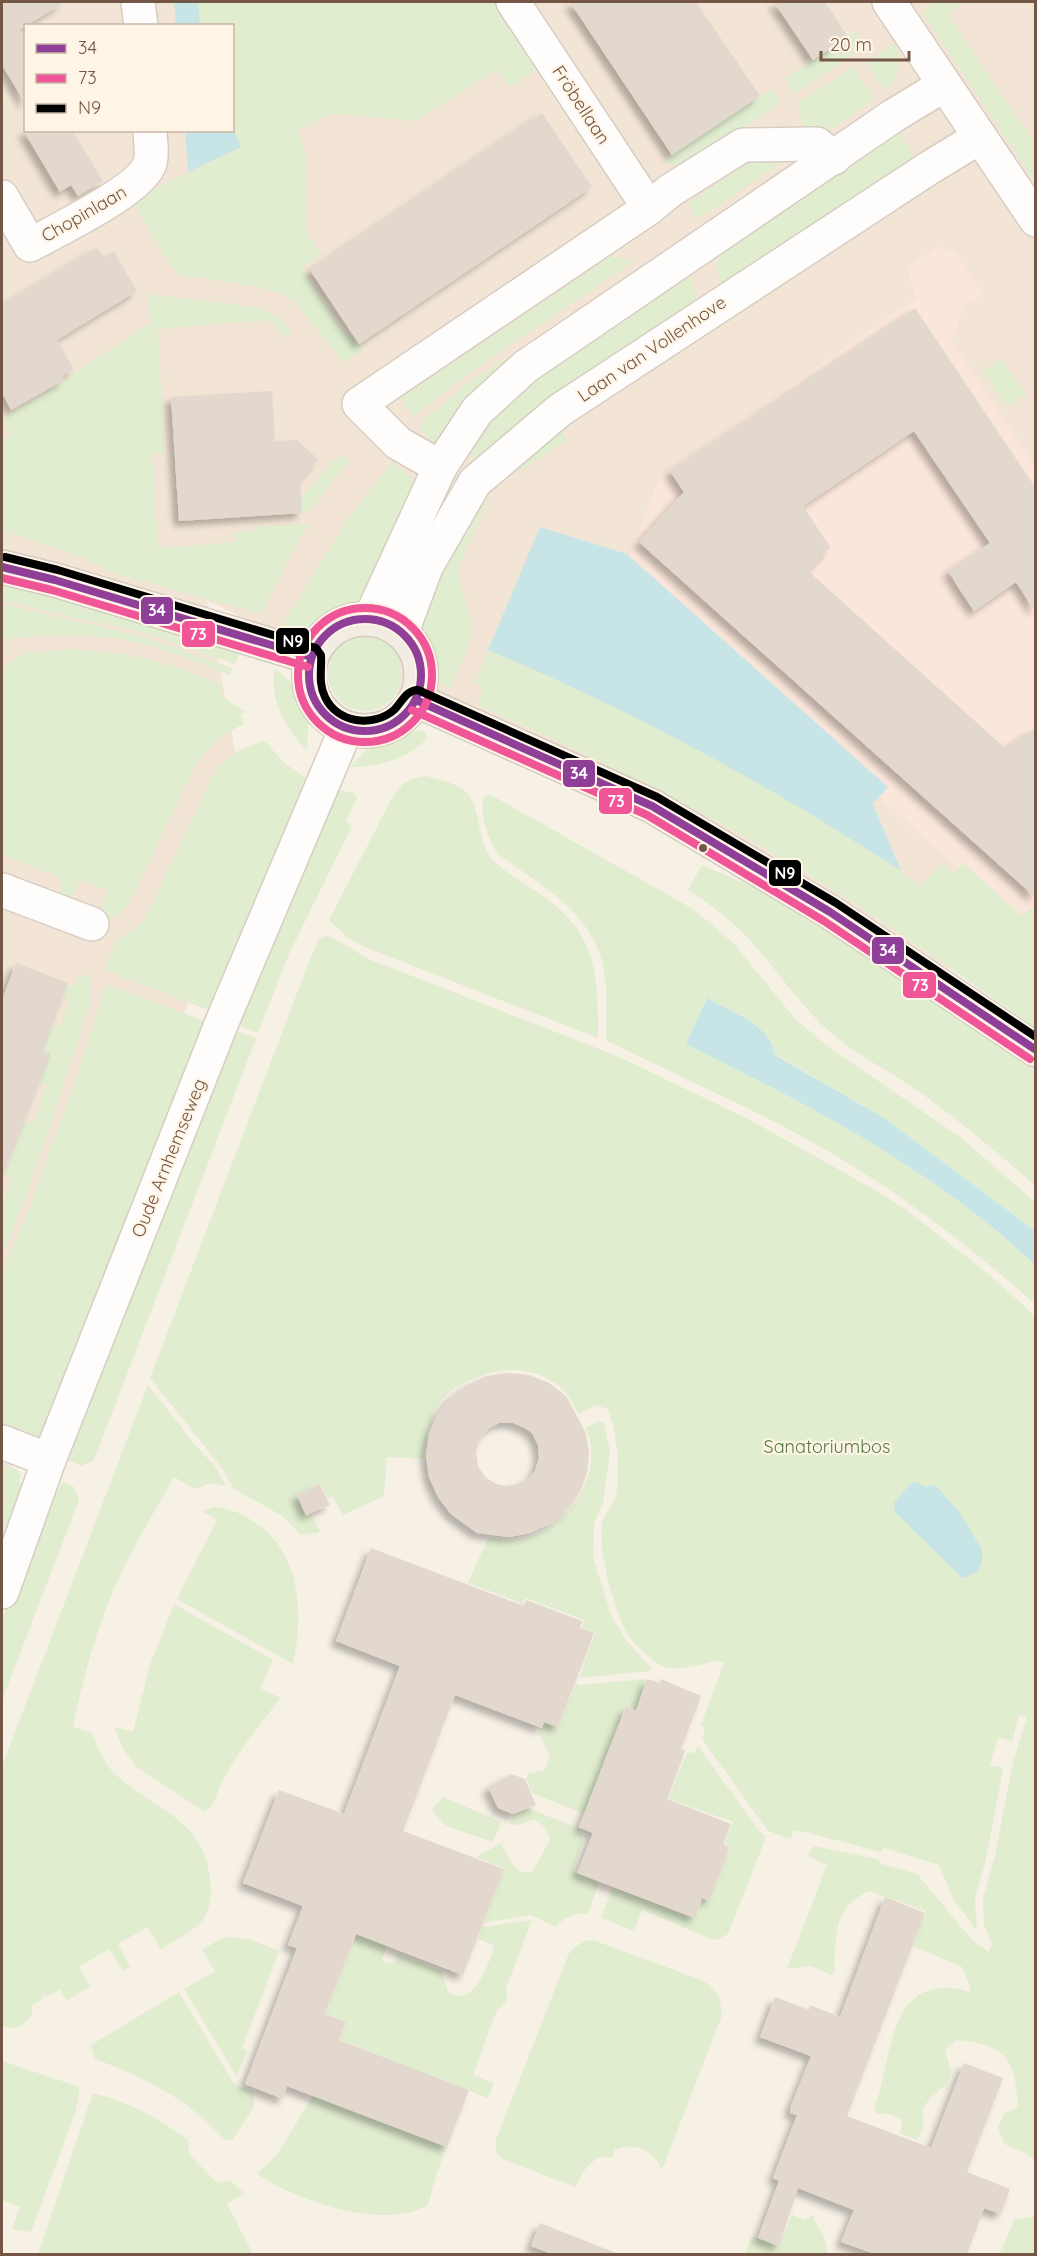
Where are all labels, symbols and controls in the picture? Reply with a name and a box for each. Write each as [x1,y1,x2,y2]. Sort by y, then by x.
legend [24,24,234,132]
scale bar [821,24,910,62]
text: 20 m [830,33,872,56]
text: 34 [78,36,97,59]
street label: Fröbellaan [547,61,615,149]
text: 73 [78,66,97,89]
text: N9 [78,96,101,119]
street label: Chopinlaan [37,180,130,247]
street label: Laan van Vollenhove [573,290,730,407]
line badge: 34 [140,596,174,625]
text: 34 [148,600,167,620]
line badge: 73 [181,620,216,648]
text: 73 [189,624,207,644]
line badge: N9 [275,627,310,655]
text: N9 [283,631,303,651]
line badge: 34 [562,759,596,788]
text: 34 [570,763,589,783]
line badge: 73 [598,787,633,815]
text: 73 [607,791,625,811]
unlabelled marker [697,842,709,854]
line badge: N9 [768,859,802,887]
text: N9 [775,863,795,883]
line badge: 34 [871,936,905,965]
text: 34 [879,940,898,960]
line badge: 73 [902,971,937,999]
text: 73 [911,975,929,995]
street label: Oude Arnhemseweg [126,1075,211,1241]
park label: Sanatoriumbos [764,1435,890,1458]

